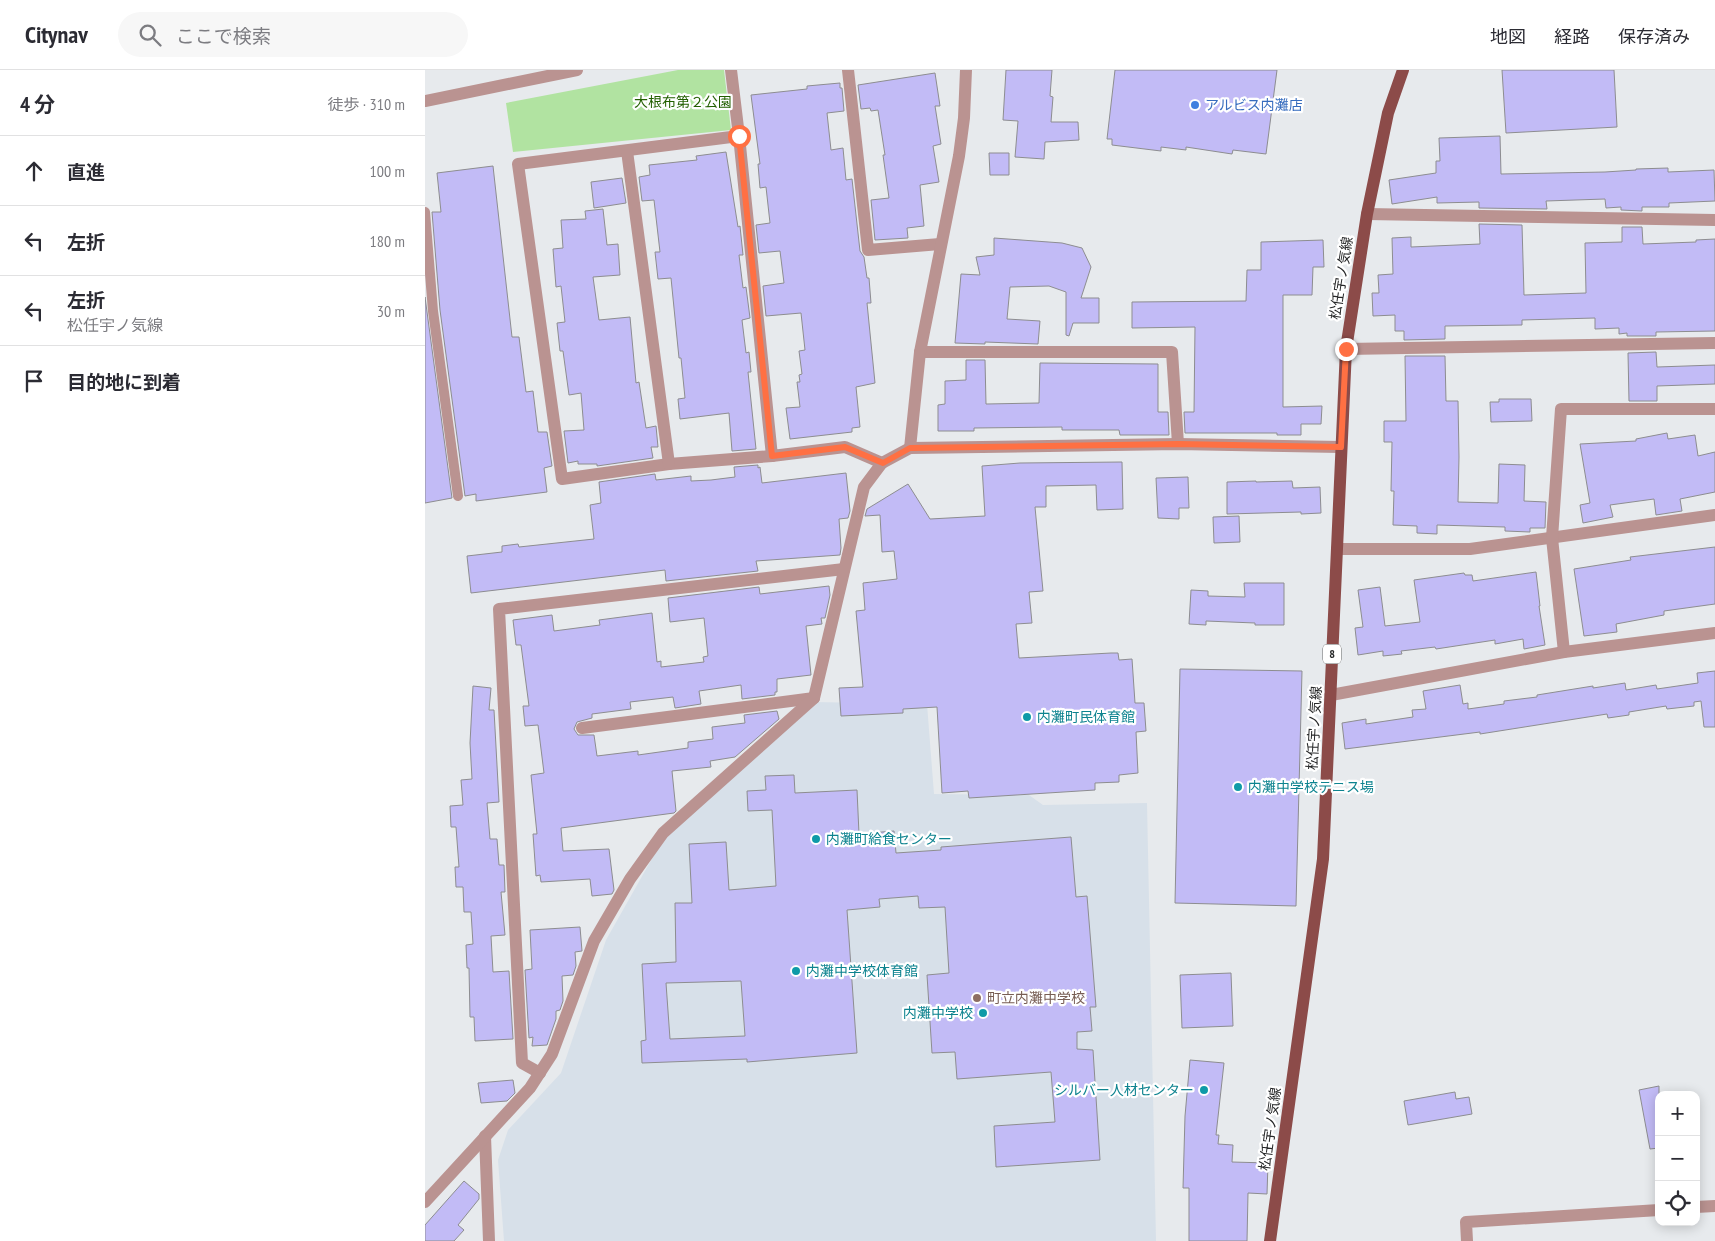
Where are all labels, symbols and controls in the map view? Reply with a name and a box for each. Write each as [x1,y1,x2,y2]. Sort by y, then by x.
search box [118,12,468,57]
text: Citynav [25,19,88,50]
icon: search [136,21,164,49]
text: ここで検索 [176,24,271,48]
text: 地図 [1490,25,1526,48]
text: 経路 [1554,25,1590,48]
text: 保存済み [1618,25,1690,48]
text: 4 分 [20,91,55,118]
park label: 大根布第２公園 [634,93,732,111]
text: 徒歩 · 310 m [327,94,405,114]
place label: アルビス内灘店 [1205,96,1303,114]
marker: アルビス内灘店 [1189,99,1201,111]
route start [728,125,751,148]
icon: ahead [20,157,48,185]
text: 直進 [67,160,105,184]
text: 100 m [370,161,405,181]
icon: left [20,227,48,255]
text: 左折 [67,230,105,254]
text: 180 m [370,231,405,251]
street label: 松任宇ノ気線 [1326,235,1356,321]
text: 左折 [67,288,105,312]
icon: left [20,297,48,325]
text: 30 m [377,301,405,321]
text: 松任宇ノ気線 [67,315,163,335]
route end [1335,338,1358,361]
icon: arrive [20,367,48,395]
text: 目的地に到着 [67,370,181,394]
road number: 8 [1323,644,1341,664]
street label: 松任宇ノ気線 [1303,686,1325,770]
place label: 内灘町民体育館 [1037,708,1135,726]
marker: 内灘町民体育館 [1021,711,1033,723]
place label: 内灘中学校テニス場 [1248,778,1374,796]
marker: 内灘中学校テニス場 [1232,781,1244,793]
place label: 内灘町給食センター [826,830,952,848]
marker: 内灘町給食センター [810,833,822,845]
place label: 内灘中学校体育館 [806,962,918,980]
marker: 内灘中学校体育館 [790,965,802,977]
place label: 町立内灘中学校 [987,989,1085,1007]
marker: 町立内灘中学校 [971,992,983,1004]
place label: 内灘中学校 [903,1004,973,1022]
marker: 内灘中学校 [977,1007,989,1019]
place label: シルバー人材センター [1054,1081,1194,1099]
marker: シルバー人材センター [1198,1084,1210,1096]
street label: 松任宇ノ気線 [1255,1086,1285,1172]
map controls [1655,1091,1700,1226]
button: + [1655,1091,1700,1136]
button: − [1655,1136,1700,1181]
button: locate [1655,1181,1700,1226]

